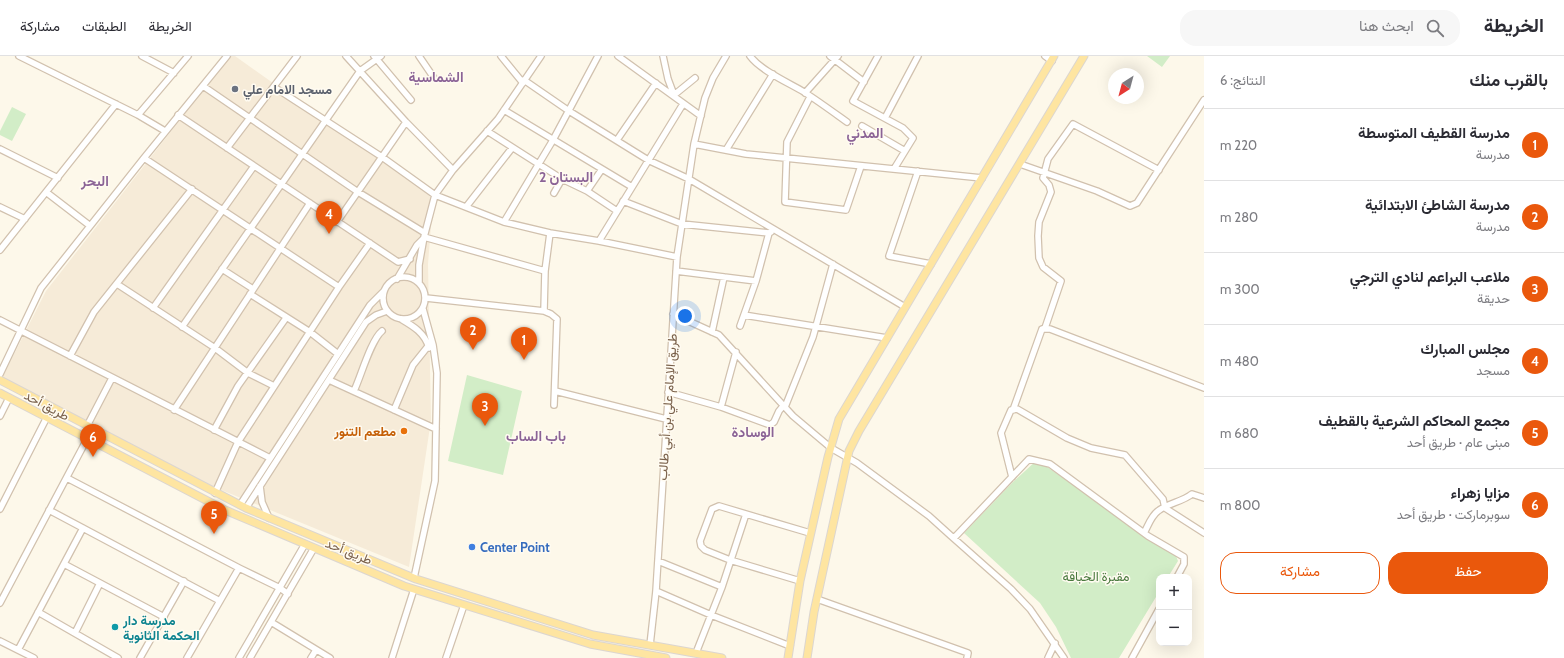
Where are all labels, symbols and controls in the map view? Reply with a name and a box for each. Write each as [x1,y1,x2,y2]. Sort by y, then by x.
search box [1180,10,1460,46]
text: الخريطة [1484,14,1544,37]
text: مشاركة [20,17,60,35]
text: الطبقات [82,17,126,35]
text: الخريطة [148,17,192,35]
text: ابحث هنا [1359,17,1414,35]
icon: search [1424,17,1446,39]
district label: الشماسية [408,68,464,86]
north arrow [1108,68,1144,104]
text: بالقرب منك [1470,70,1548,90]
text: النتائج: 6 [1220,72,1265,88]
place label: مسجد الامام علي [243,81,332,100]
marker: مسجد الامام علي [230,84,240,94]
district label: المدني [847,124,883,145]
text: مدرسة القطيف المتوسطة [1358,124,1510,142]
text: 220 m [1220,137,1257,153]
text: 1 [1533,137,1537,153]
text: مدرسة [1476,146,1510,162]
district label: البستان 2 [539,168,593,186]
district label: البحر [80,172,109,190]
text: مدرسة الشاطئ الابتدائية [1365,196,1510,214]
pin: 4 [316,201,342,234]
text: 280 m [1220,209,1258,225]
text: 2 [1532,209,1538,225]
text: مدرسة [1476,218,1510,234]
text: ملاعب البراعم لنادي الترجي [1350,268,1510,286]
text: 300 m [1220,281,1260,297]
text: 3 [1532,281,1539,297]
text: حديقة [1477,290,1510,306]
your location [675,306,695,326]
pin: 2 [460,317,486,350]
pin: 1 [511,327,537,360]
street label: طريق الإمام علي بن أبي طالب [654,333,683,481]
text: مجلس المبارك [1420,340,1510,358]
text: 480 m [1220,353,1259,369]
text: 4 [1531,353,1539,369]
text: مسجد [1476,362,1510,378]
street label: طريق أحد [21,386,72,424]
pin: 3 [472,393,498,426]
text: مجمع المحاكم الشرعية بالقطيف [1318,412,1510,430]
place label: مطعم التنور [333,423,396,440]
district label: الوسادة [732,423,774,441]
pin: 6 [80,424,106,457]
text: 680 m [1220,425,1259,441]
text: 5 [1532,425,1539,441]
marker: مطعم التنور [399,426,409,436]
district label: باب الساب [506,427,566,445]
text: مبنى عام · طريق أحد [1407,434,1510,450]
text: مزايا زهراء [1451,484,1510,502]
text: 800 m [1220,497,1260,513]
text: 6 [1531,497,1539,513]
pin: 5 [201,501,227,534]
text: سوبرماركت · طريق أحد [1397,506,1510,522]
street label: طريق أحد [323,534,375,569]
place label: Center Point [480,539,550,555]
marker: Center Point [467,542,477,552]
button: مشاركة [1220,552,1380,594]
button: حفظ [1388,552,1548,594]
park label: مقبرة الخباقة [1062,568,1130,585]
map controls [1156,574,1192,646]
button: + [1156,574,1192,610]
button: − [1156,610,1192,646]
place label: مدرسة دار الحكمة الثانوية [122,612,200,644]
marker: مدرسة دار الحكمة الثانوية [110,622,120,632]

